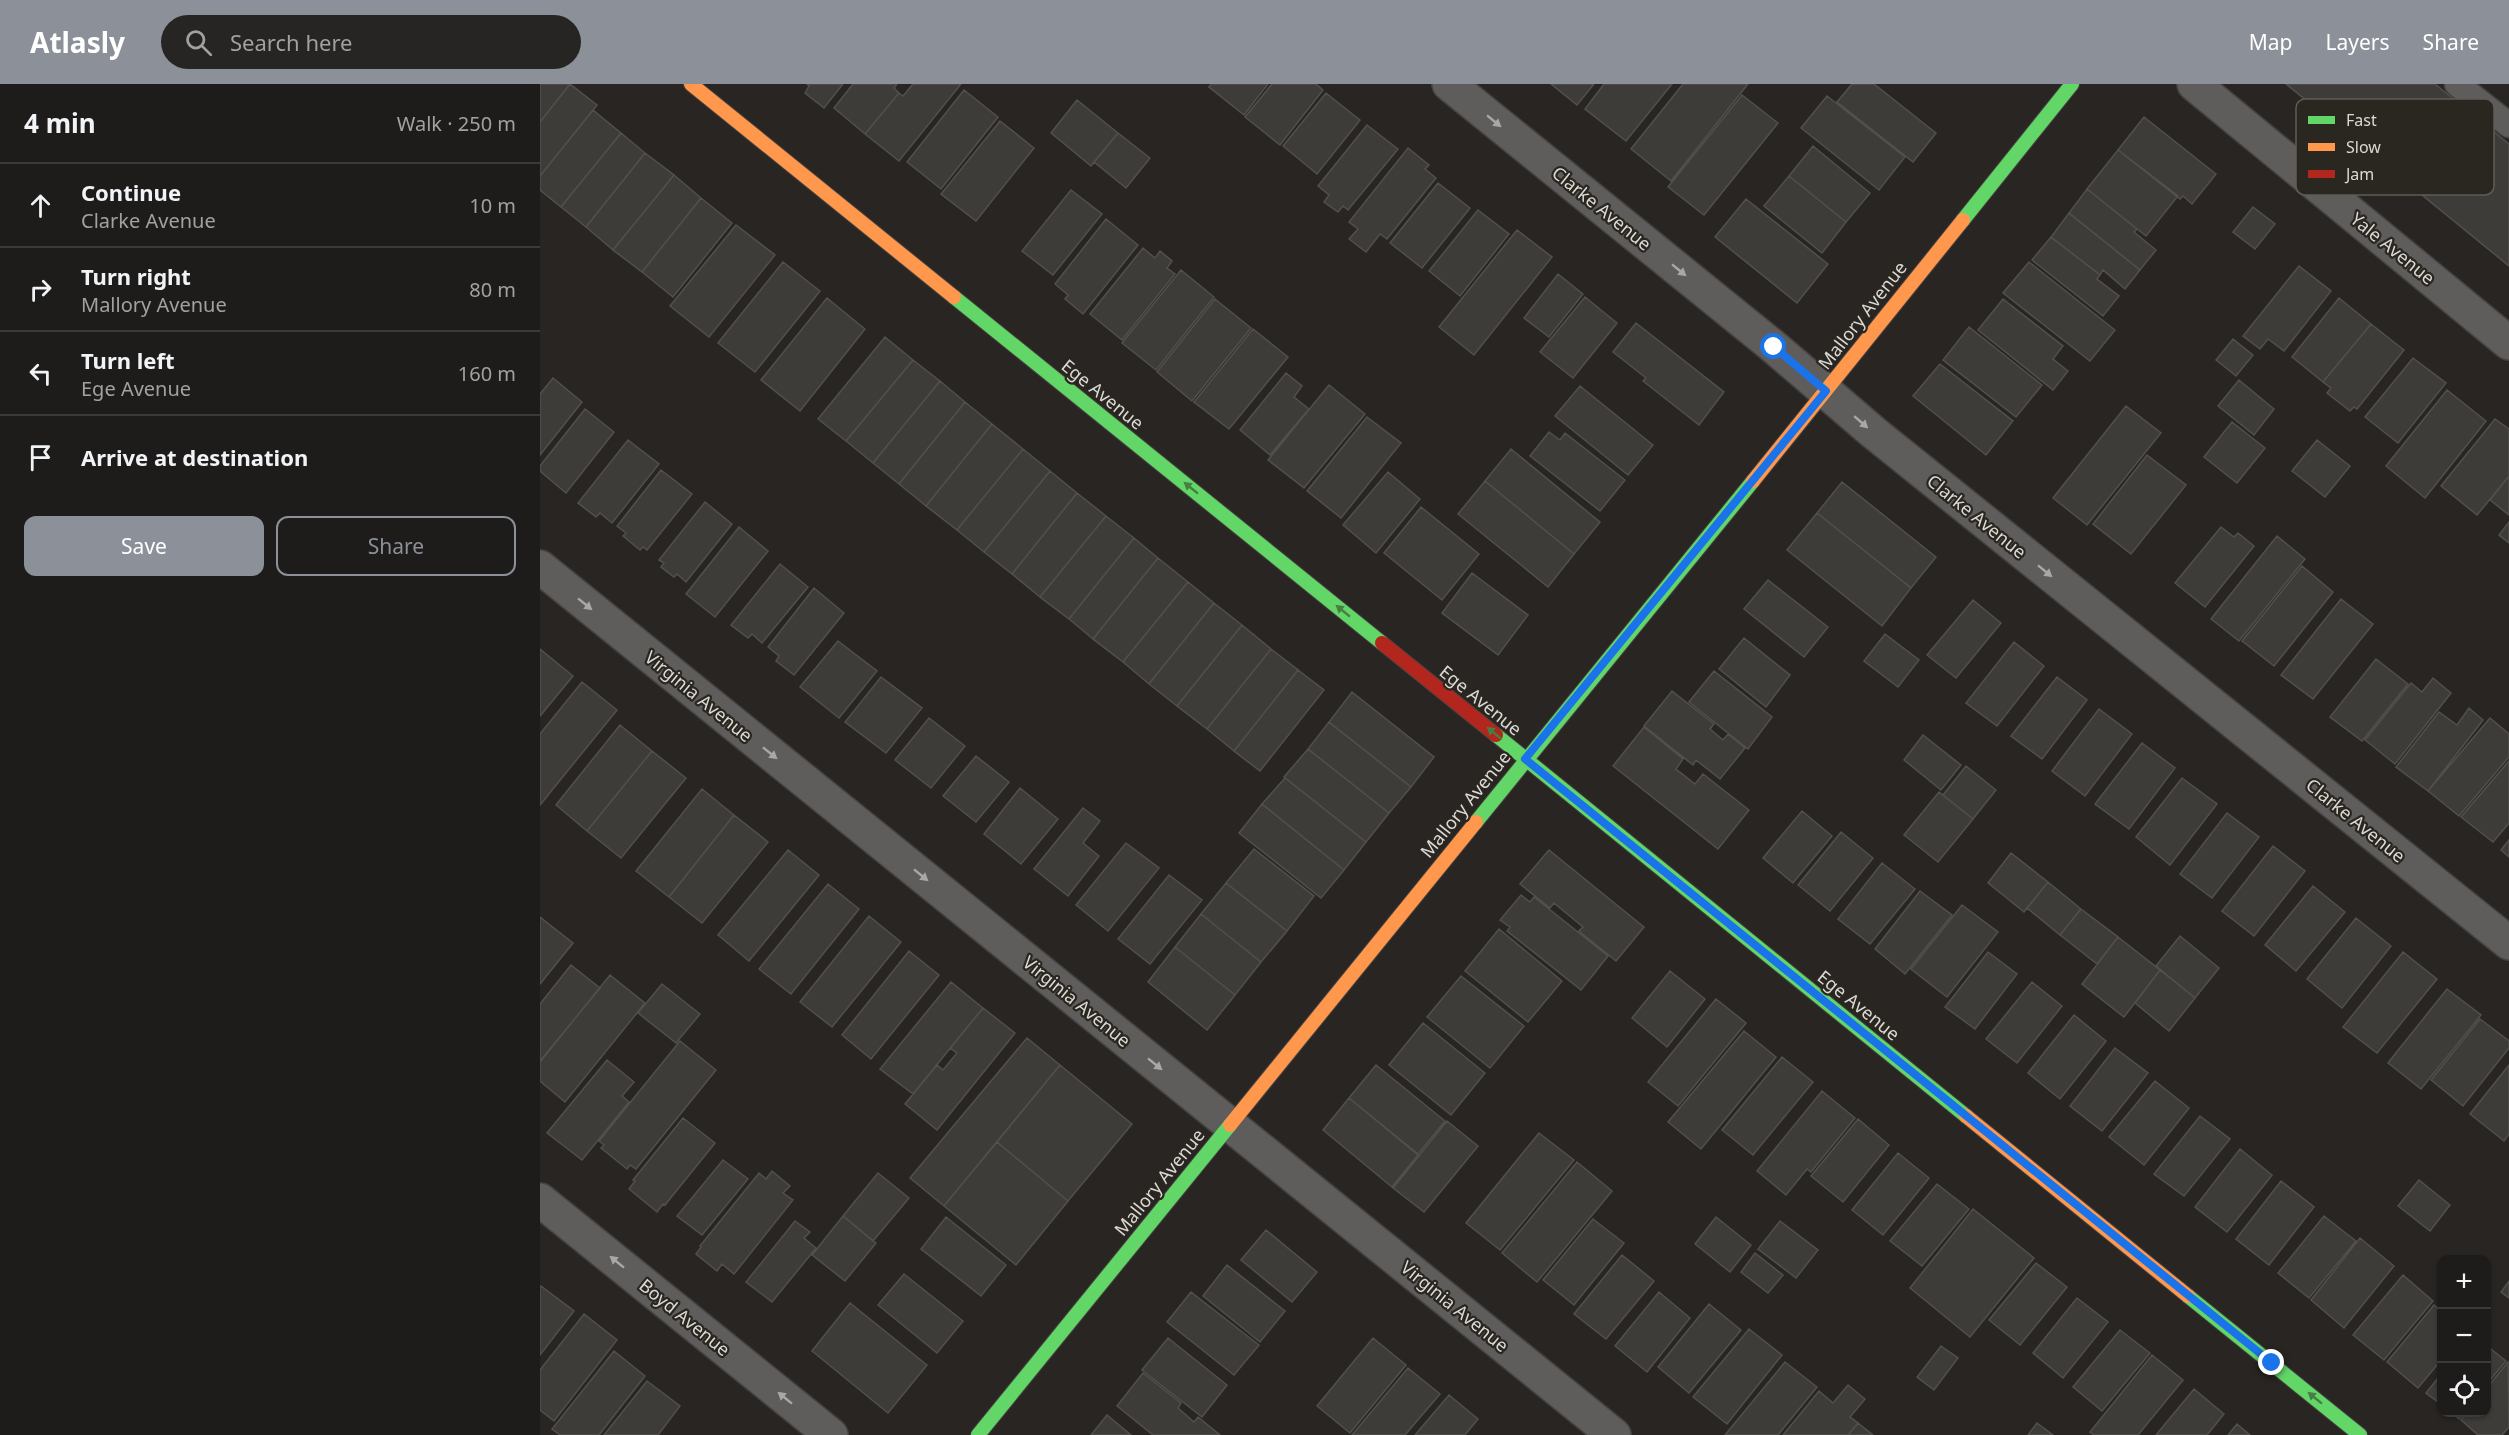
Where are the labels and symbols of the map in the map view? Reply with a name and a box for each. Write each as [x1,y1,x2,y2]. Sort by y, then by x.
legend [2296,99,2494,195]
text: Fast [2346,109,2377,131]
one-way arrow [1487,114,1502,126]
text: Slow [2346,136,2381,158]
street label: Clarke Avenue [1547,161,1657,255]
text: Jam [2344,163,2374,185]
street label: Yale Avenue [2346,207,2440,289]
street label: Mallory Avenue [1812,256,1912,374]
one-way arrow [1671,263,1686,276]
route start [1760,333,1786,359]
street label: Ege Avenue [1057,353,1149,435]
one-way arrow [1853,415,1868,428]
street label: Clarke Avenue [1922,469,2032,563]
one-way arrow [1184,482,1199,495]
one-way arrow [2037,564,2053,577]
one-way arrow [578,597,593,609]
one-way arrow [1335,605,1350,617]
street label: Virginia Avenue [640,645,758,747]
street label: Ege Avenue [1435,659,1527,741]
one-way arrow [1486,727,1502,740]
one-way arrow [762,746,778,759]
street label: Mallory Avenue [1414,746,1516,862]
street label: Clarke Avenue [2301,773,2411,867]
one-way arrow [914,869,929,881]
street label: Virginia Avenue [1018,950,1136,1052]
street label: Ege Avenue [1813,964,1905,1046]
one-way arrow [1147,1058,1162,1070]
street label: Mallory Avenue [1108,1124,1210,1240]
street label: Virginia Avenue [1396,1255,1514,1357]
one-way arrow [609,1256,625,1269]
street label: Boyd Avenue [635,1273,735,1361]
route end [2258,1349,2284,1375]
one-way arrow [777,1392,793,1405]
one-way arrow [2307,1392,2322,1405]

